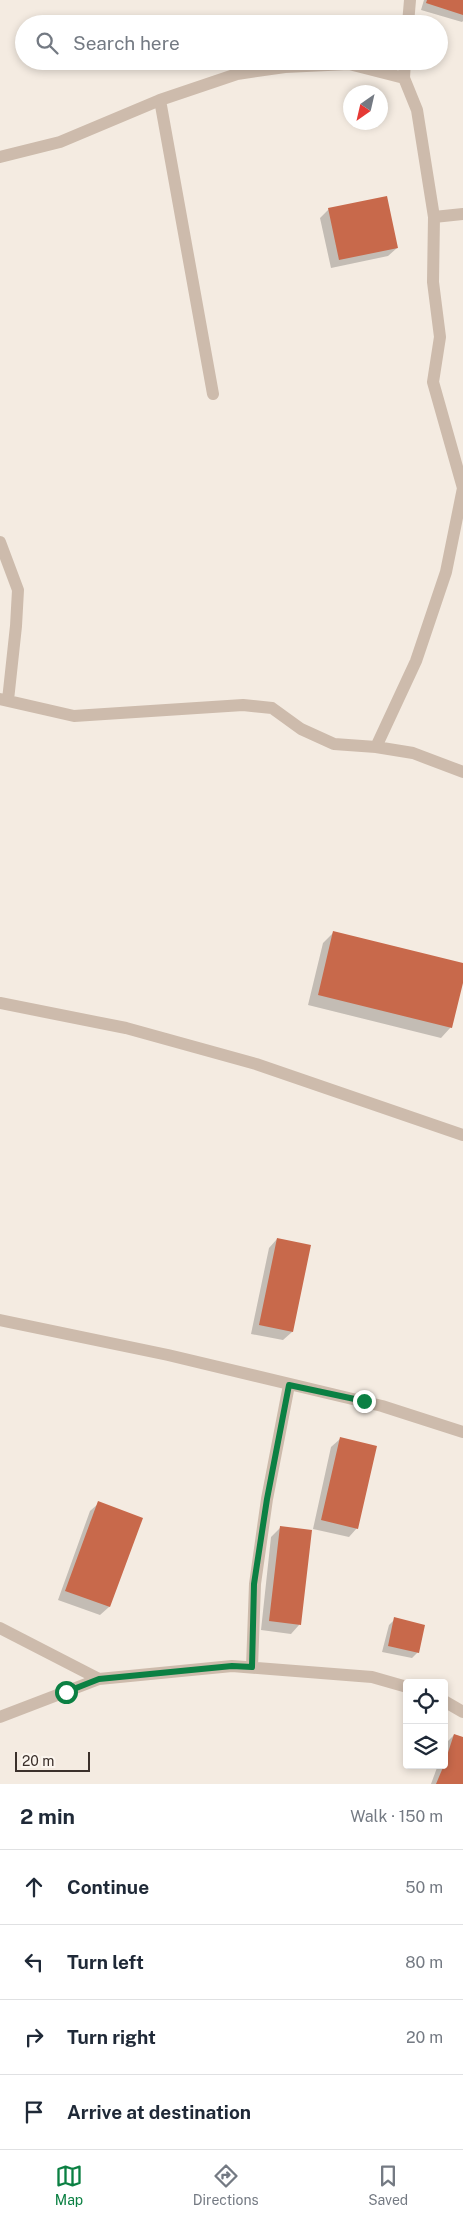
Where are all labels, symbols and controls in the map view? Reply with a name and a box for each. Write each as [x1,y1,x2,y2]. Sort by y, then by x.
search box [15,15,448,70]
icon: search [33,29,61,57]
text: Search here [73,32,180,54]
north arrow [343,85,388,130]
route end [353,1390,376,1413]
map controls [403,1679,448,1769]
button: locate [403,1679,448,1724]
route start [55,1681,78,1704]
button: layers [403,1724,448,1769]
scale bar [15,1749,90,1772]
text: 20 m [22,1753,54,1769]
text: 2 min [20,1804,75,1829]
text: Walk · 150 m [350,1807,443,1826]
icon: ahead [20,1873,48,1901]
text: Continue [67,1876,149,1898]
text: 50 m [405,1878,443,1897]
icon: left [20,1948,48,1976]
text: Turn left [67,1951,144,1973]
text: 80 m [405,1953,443,1972]
icon: right [20,2023,48,2051]
text: Turn right [67,2026,156,2048]
text: 20 m [406,2028,443,2047]
icon: arrive [20,2098,48,2126]
text: Arrive at destination [67,2101,251,2123]
tab: Map [55,2162,83,2208]
tab: Directions [193,2162,259,2208]
tab: Saved [368,2162,408,2208]

